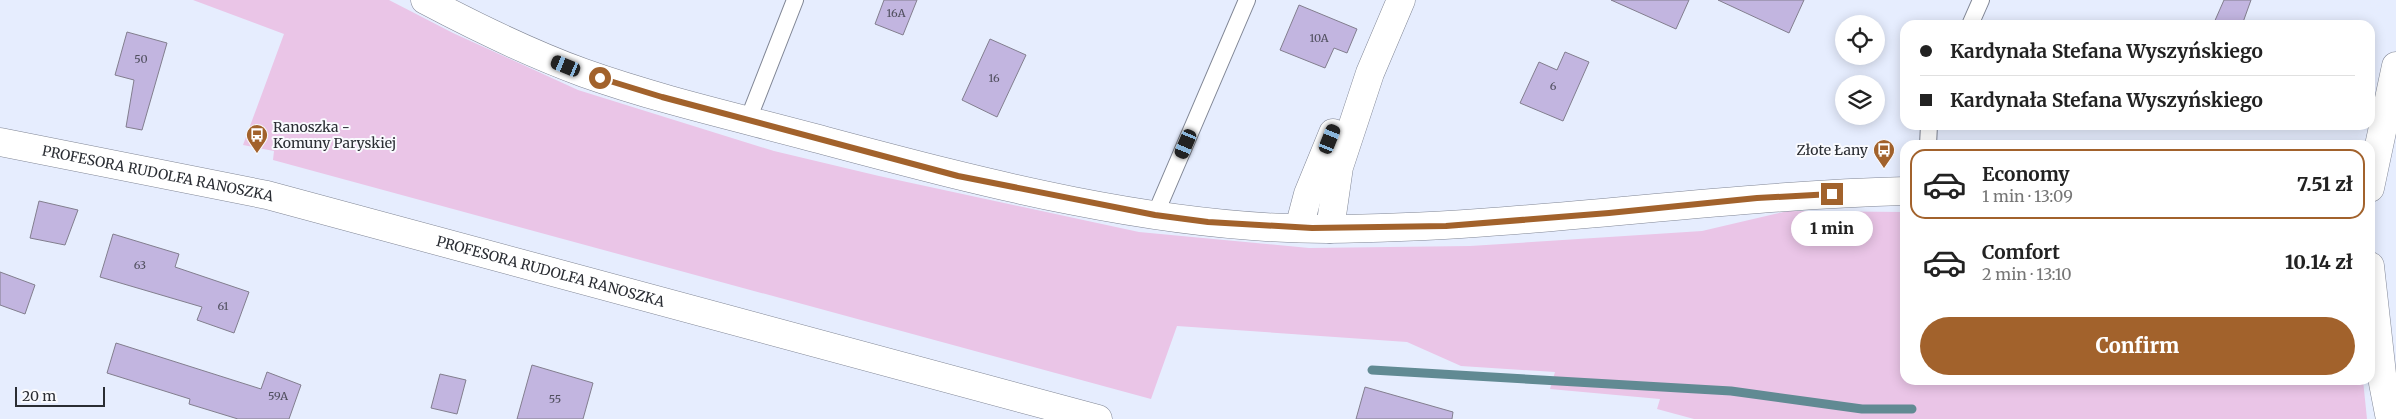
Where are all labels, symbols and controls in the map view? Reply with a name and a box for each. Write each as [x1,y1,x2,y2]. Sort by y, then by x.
house number: 16A [887,6,906,20]
map controls [1835,15,1885,125]
button: locate [1835,15,1885,65]
house number: 10A [1309,31,1329,45]
text: Kardynała Stefana Wyszyńskiego [1950,39,2263,63]
house number: 50 [134,52,148,66]
car [549,53,582,79]
route start [589,67,611,89]
house number: 16 [988,71,1000,85]
button: layers [1835,75,1885,125]
house number: 6 [1550,79,1557,93]
text: Kardynała Stefana Wyszyńskiego [1950,88,2263,112]
place label: Ranoszka - Komuny Paryskiej [273,118,396,152]
car [1317,122,1342,156]
bus stop icon: Ranoszka - Komuny Paryskiej [245,123,269,154]
car [1173,127,1198,161]
bus stop icon: Złote Łany [1872,138,1896,169]
place label: Złote Łany [1797,141,1869,159]
street label: PROFESORA RUDOLFA RANOSZKA [41,142,276,205]
icon: car [1922,162,1967,207]
text: Economy [1982,162,2070,186]
text: 7.51 zł [2297,172,2353,196]
route end [1821,183,1843,205]
text: 1 min · 13:09 [1982,186,2073,206]
callout: 1 min [1791,212,1873,246]
text: 1 min [1810,218,1854,238]
street label: PROFESORA RUDOLFA RANOSZKA [435,232,667,311]
icon: car [1922,240,1967,285]
text: Comfort [1982,240,2060,264]
text: 10.14 zł [2285,250,2353,274]
house number: 63 [134,258,146,272]
text: 2 min · 13:10 [1982,264,2072,284]
house number: 61 [218,299,228,313]
button: Confirm [1920,317,2355,375]
scale bar [15,384,105,407]
text: 20 m [22,387,56,405]
house number: 59A [268,389,288,403]
house number: 55 [549,392,561,406]

